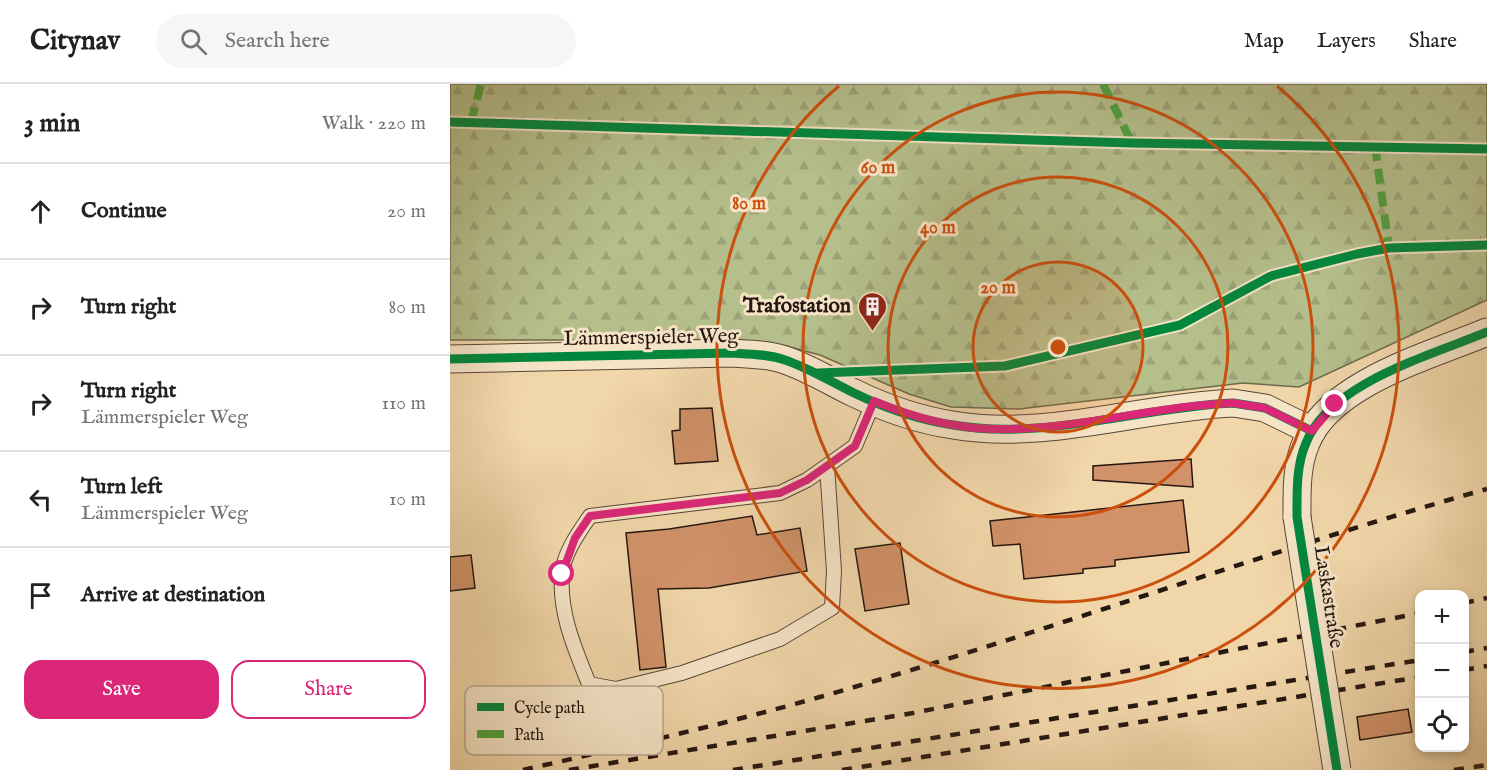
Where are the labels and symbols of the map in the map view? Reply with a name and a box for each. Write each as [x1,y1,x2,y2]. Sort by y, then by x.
text: 60 m [861,157,895,180]
text: 80 m [732,193,766,216]
text: 40 m [920,217,956,240]
text: 20 m [980,277,1016,300]
building icon: Trafostation [856,290,888,332]
place label: Trafostation [742,293,851,320]
street label: Lämmerspieler Weg [563,323,739,353]
centre of rings [1048,337,1068,357]
route end [1321,390,1347,416]
street label: Laskastraße [1307,544,1349,651]
route start [548,560,574,586]
legend [465,686,663,755]
text: Cycle path [514,699,585,719]
text: Path [514,726,545,746]

